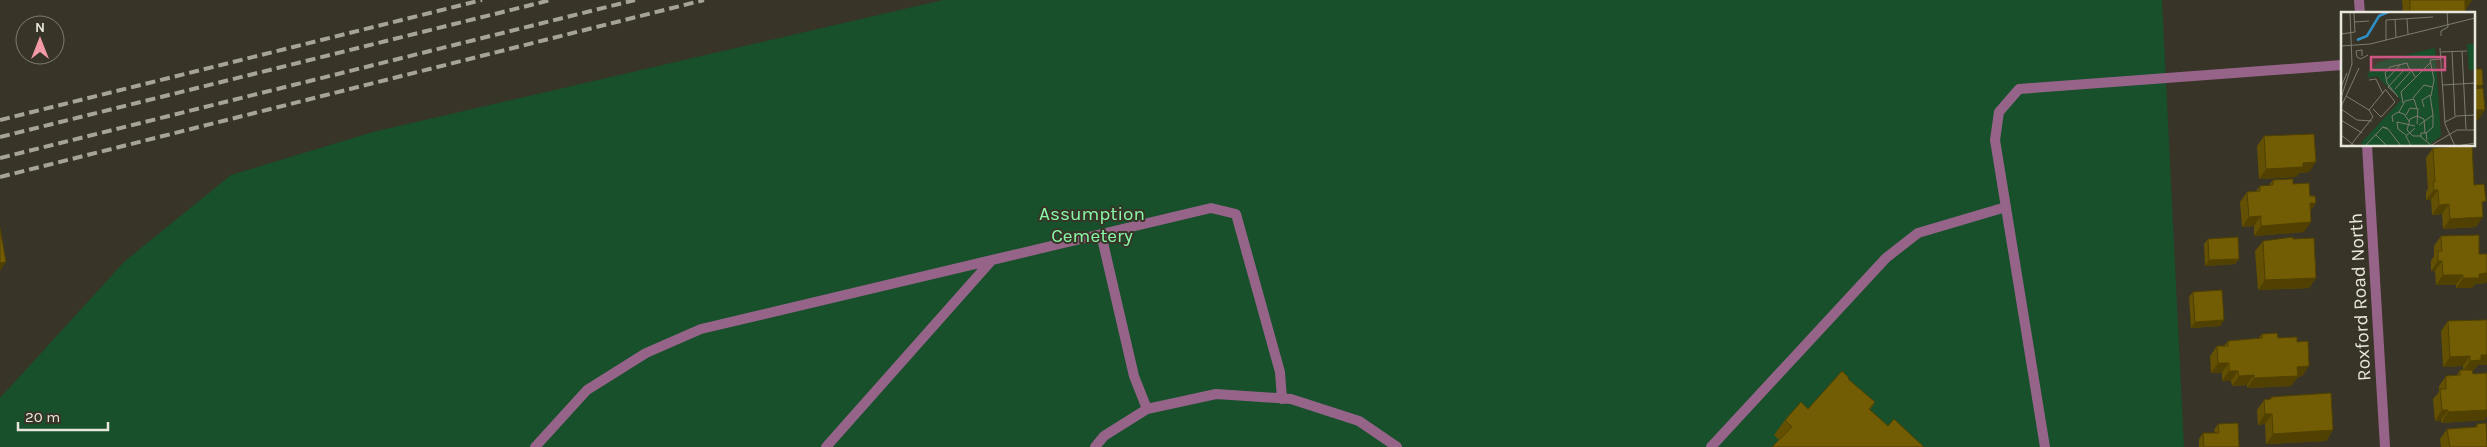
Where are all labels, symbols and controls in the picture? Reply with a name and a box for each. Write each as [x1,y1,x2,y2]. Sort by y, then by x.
inset map [2341,12,2474,146]
north arrow [15,15,65,65]
text: N [35,19,45,36]
park label: Assumption Cemetery [1039,203,1145,247]
street label: Roxford Road North [2345,212,2375,382]
scale bar [18,400,108,432]
text: 20 m [25,408,60,426]

